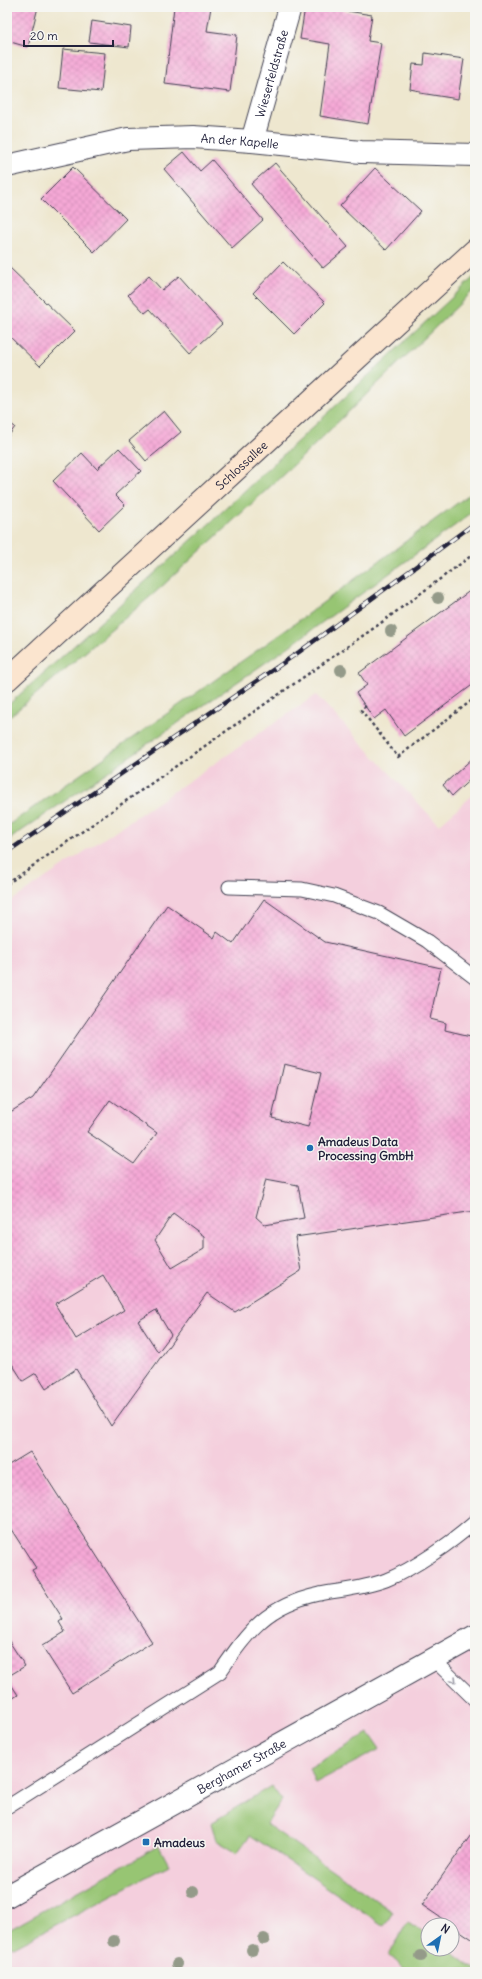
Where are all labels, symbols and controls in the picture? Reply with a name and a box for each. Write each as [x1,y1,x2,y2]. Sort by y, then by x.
scale bar [24,22,113,48]
text: 20 m [30,28,58,43]
street label: Wieserfeldstraße [251,28,291,119]
street label: An der Kapelle [200,130,280,151]
street label: Schlossallee [212,437,270,492]
place label: Amadeus Data Processing GmbH [318,1134,414,1164]
marker: Amadeus Data Processing GmbH [305,1143,315,1153]
one-way arrow [449,1675,457,1683]
street label: Berghamer Straße [194,1735,288,1797]
place label: Amadeus [154,1835,206,1850]
marker: Amadeus [141,1837,151,1847]
north arrow [420,1917,460,1957]
text: N [438,1921,452,1937]

